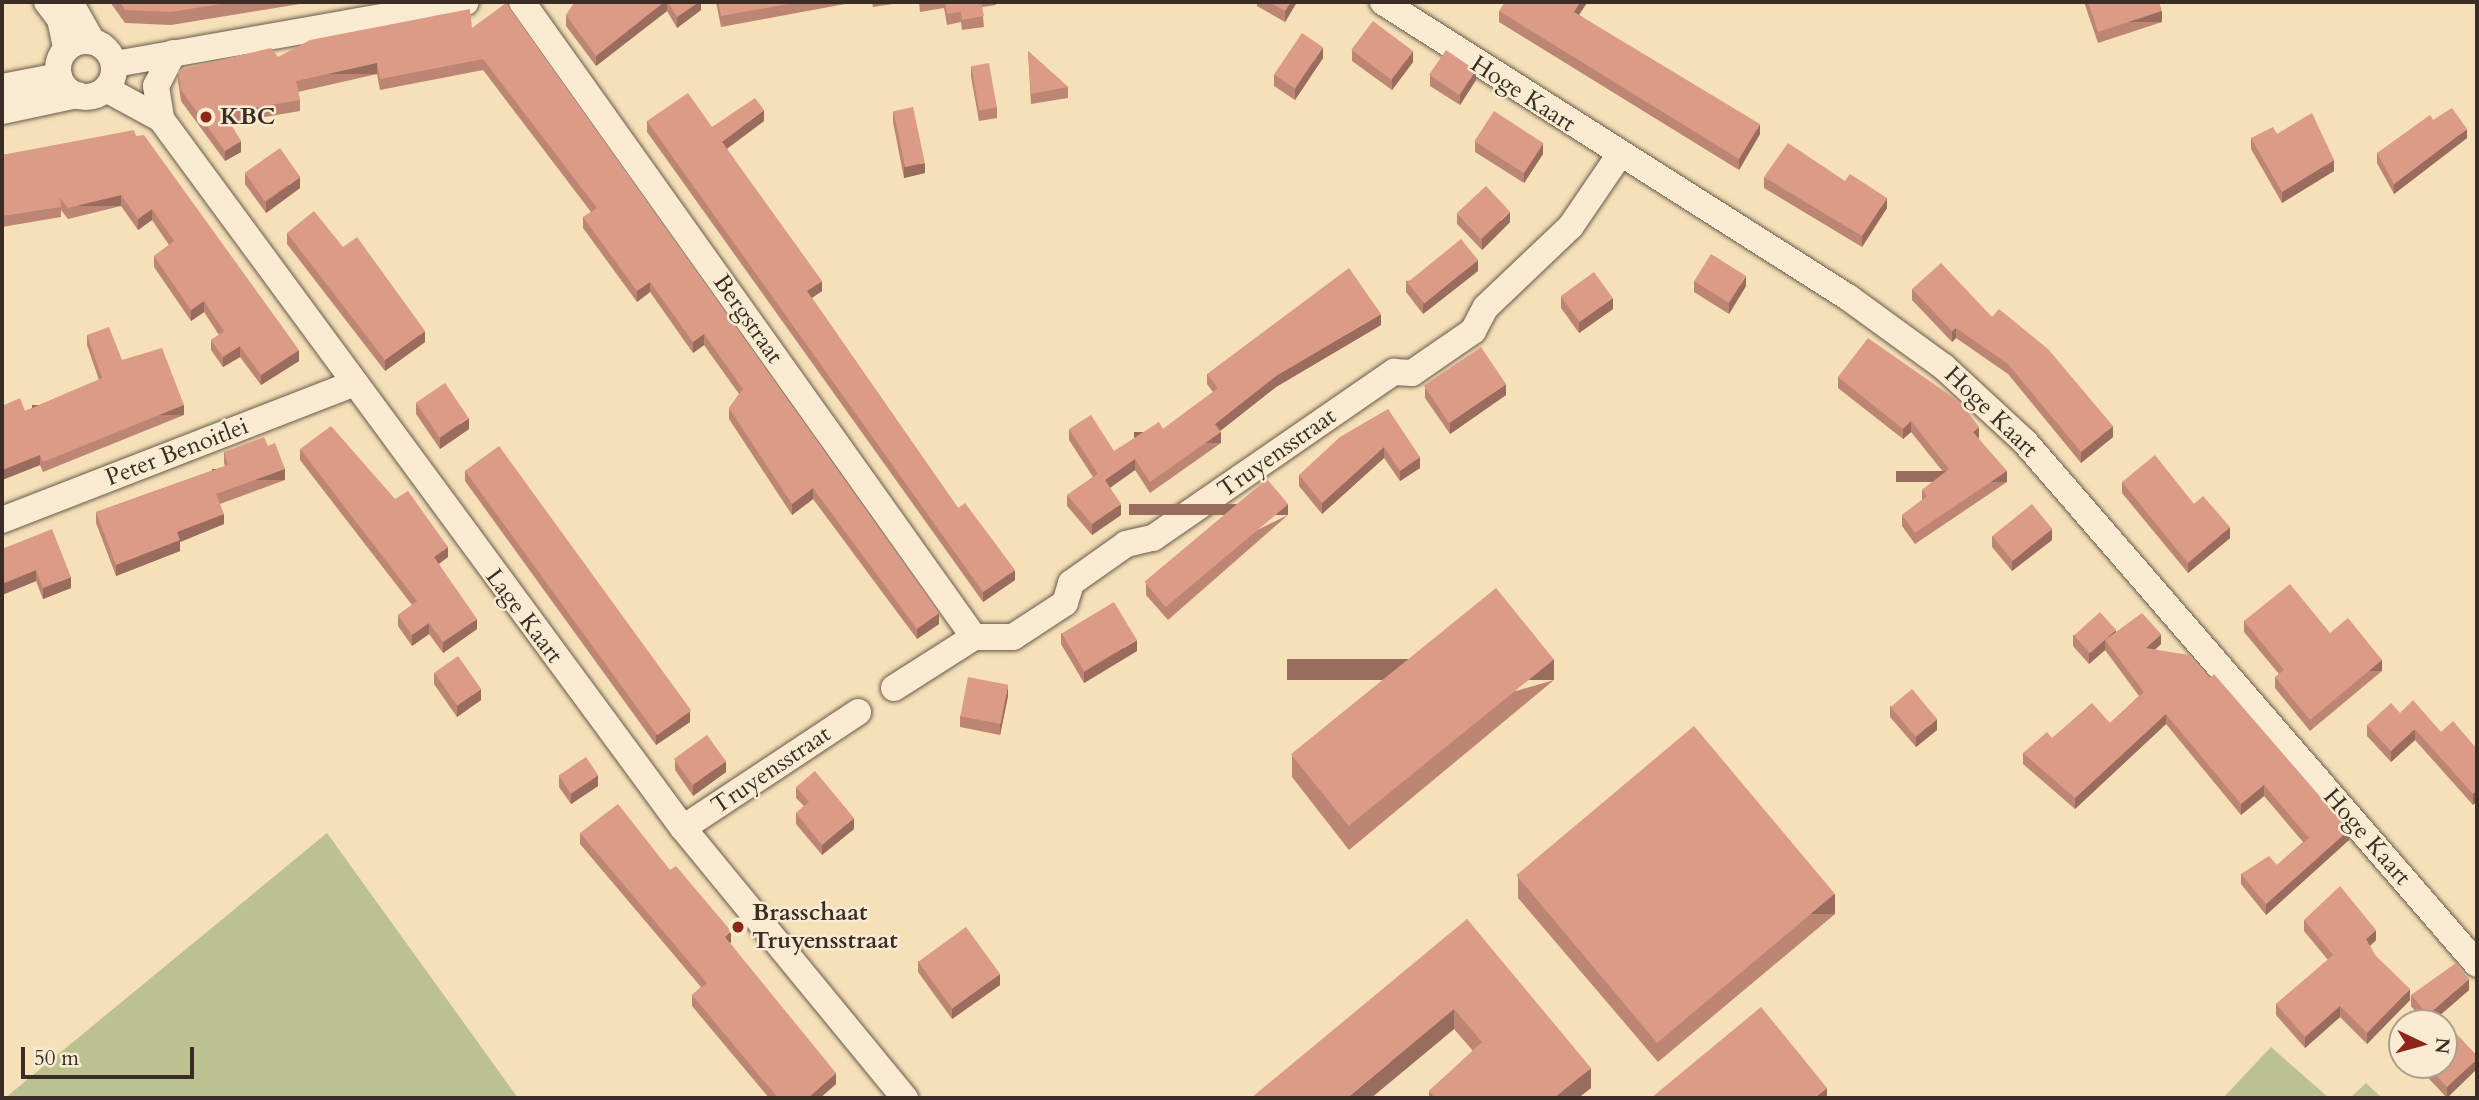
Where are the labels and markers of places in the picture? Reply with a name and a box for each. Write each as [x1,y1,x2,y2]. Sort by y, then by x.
place label: KBC [220,103,275,131]
marker: KBC [198,109,214,125]
place label: Brasschaat Truyensstraat [752,899,898,955]
marker: Brasschaat Truyensstraat [730,919,746,935]

